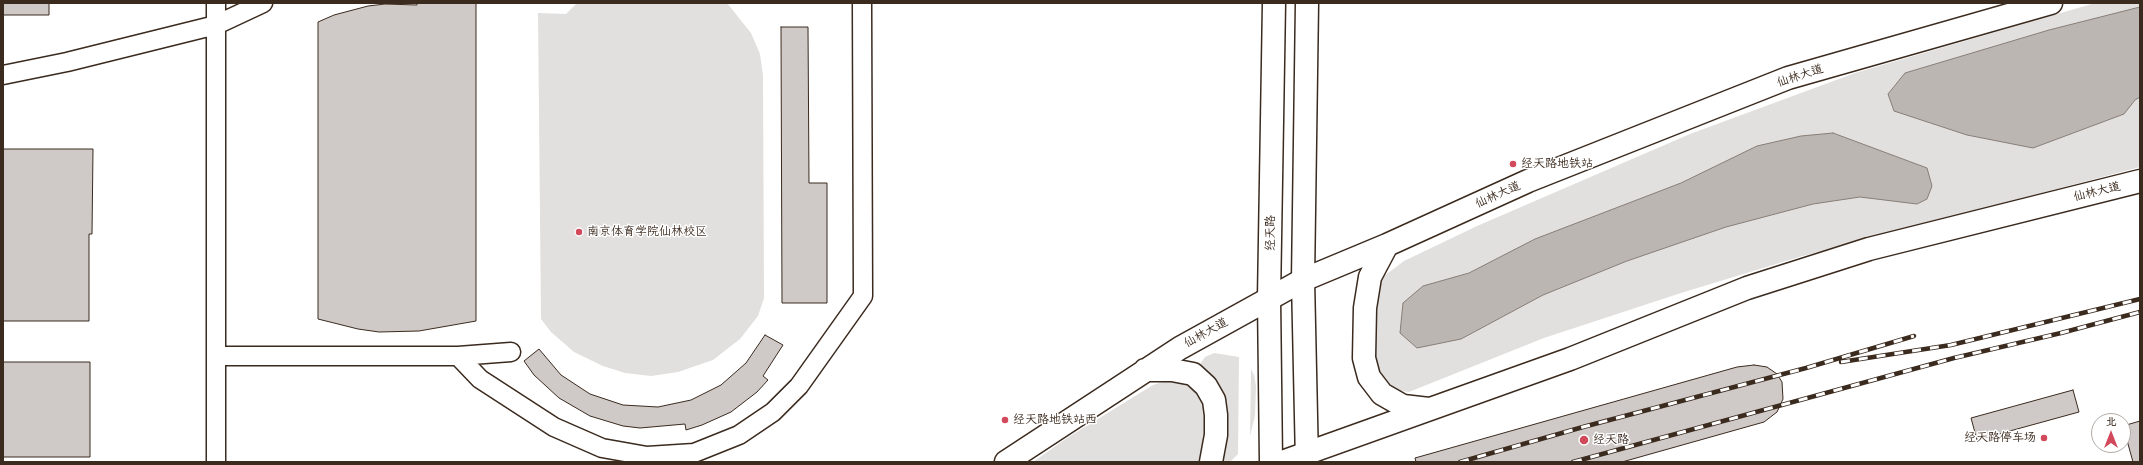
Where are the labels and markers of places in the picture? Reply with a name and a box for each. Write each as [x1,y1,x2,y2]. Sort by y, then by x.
place label: 经天路地铁站 [1521,157,1593,171]
marker: 经天路地铁站 [1508,159,1518,169]
place label: 南京体育学院仙林校区 [587,225,707,239]
marker: 南京体育学院仙林校区 [574,227,584,237]
place label: 经天路地铁站西 [1013,413,1097,427]
marker: 经天路地铁站西 [1000,415,1010,425]
place label: 经天路停车场 [1964,431,2036,445]
place label: 经天路 [1593,433,1629,447]
marker: 经天路停车场 [2039,433,2049,443]
marker: 经天路 [1578,434,1590,446]

